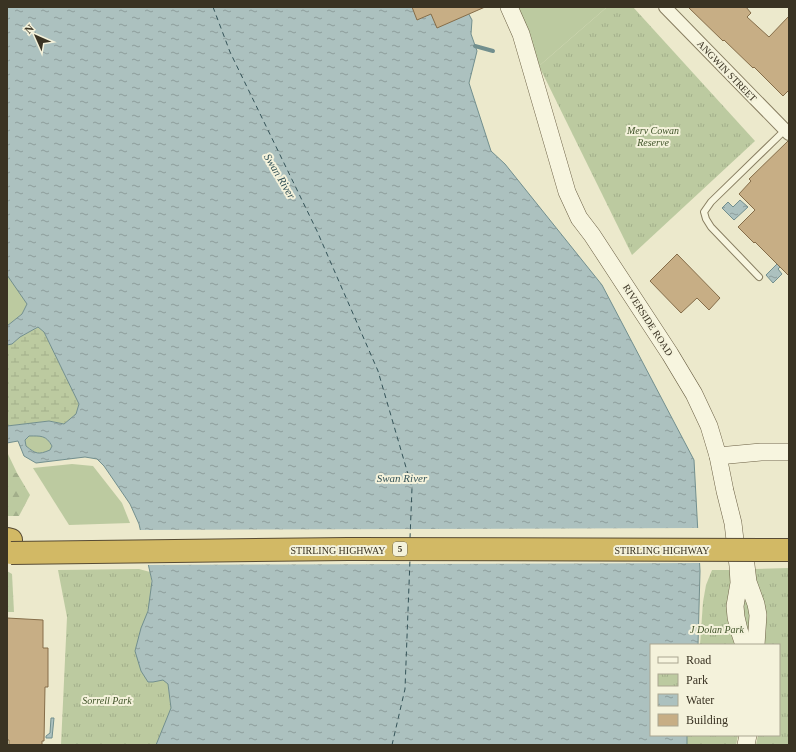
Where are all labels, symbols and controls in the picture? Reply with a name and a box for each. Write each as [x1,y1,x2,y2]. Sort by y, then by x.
north arrow [16,16,56,56]
text: N [22,22,36,36]
street label: ANGWIN STREET [695,38,759,104]
park label: Merv Cowan Reserve [626,125,679,148]
water label: Swan River [262,151,298,201]
street label: RIVERSIDE ROAD [621,282,675,358]
water label: Swan River [377,472,428,484]
road number: 5 [393,542,407,556]
street label: STIRLING HIGHWAY [291,545,385,556]
street label: STIRLING HIGHWAY [615,545,709,556]
park label: J Dolan Park [690,624,744,635]
legend [650,644,780,736]
text: Road [686,653,711,667]
text: Park [686,673,708,687]
text: Water [686,693,714,707]
park label: Sorrell Park [82,695,132,706]
text: Building [686,713,728,727]

